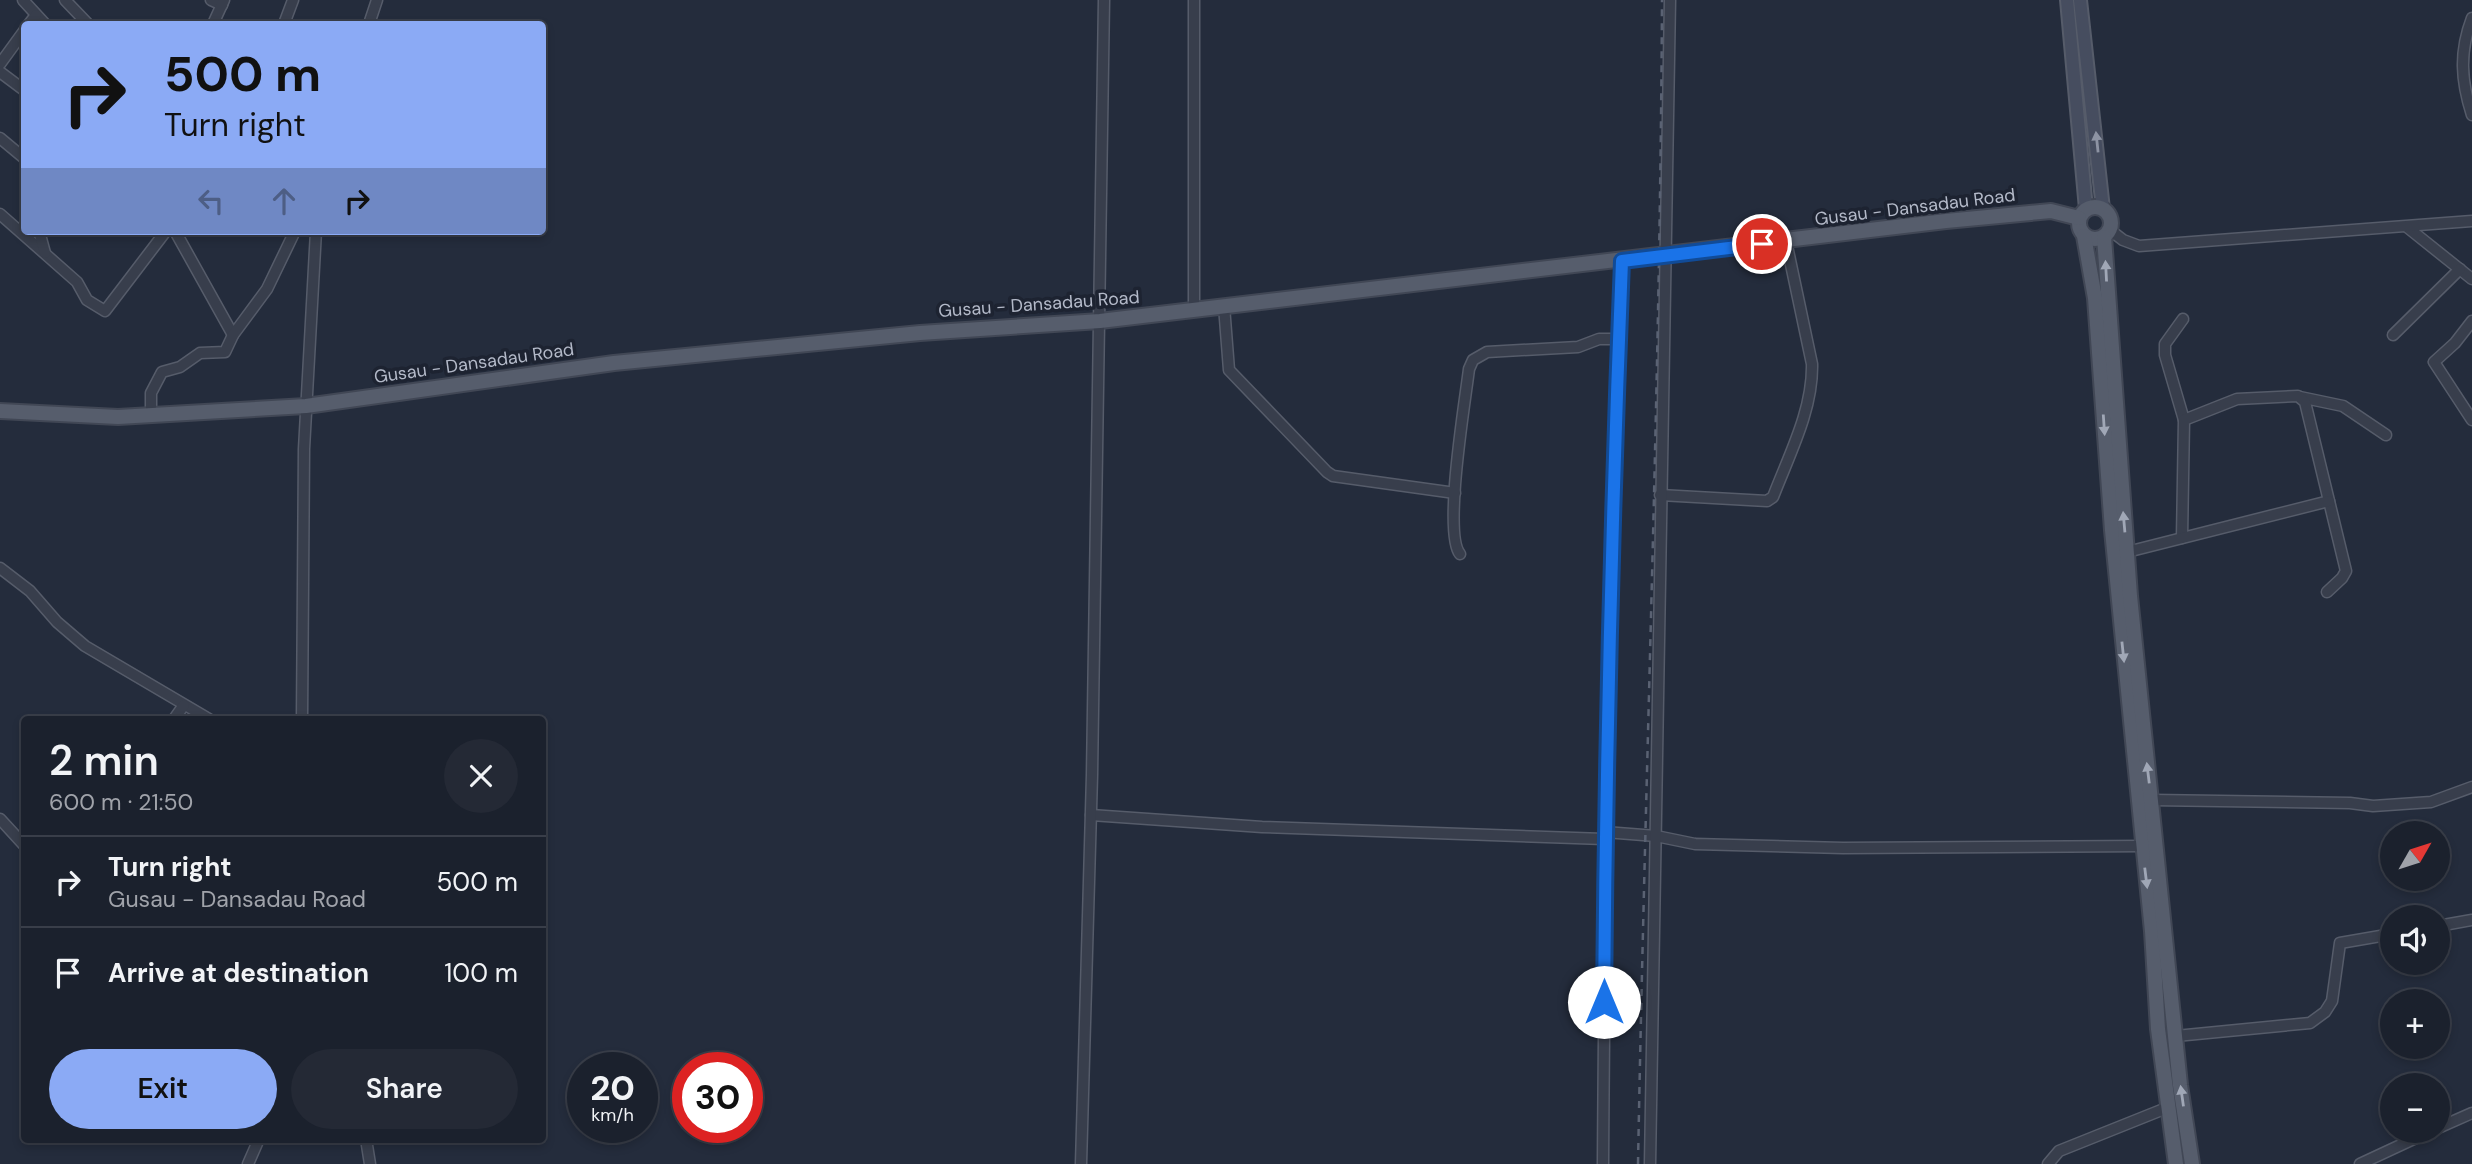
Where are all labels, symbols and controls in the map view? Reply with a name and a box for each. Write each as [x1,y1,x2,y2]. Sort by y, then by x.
text: 500 m [164,42,321,106]
icon: right [49,49,140,140]
text: Turn right [164,104,306,146]
one-way arrow [2091,130,2102,152]
icon: left [192,182,230,220]
icon: ahead [265,182,303,220]
icon: right [338,182,376,220]
street label: Gusau - Dansadau Road [1813,183,2017,231]
pin [1732,214,1792,274]
icon: arrive [1743,225,1781,263]
one-way arrow [2100,259,2111,281]
street label: Gusau - Dansadau Road [937,285,1141,323]
street label: Gusau - Dansadau Road [372,337,576,389]
one-way arrow [2099,415,2110,437]
one-way arrow [2118,511,2129,533]
one-way arrow [2118,641,2129,663]
text: 2 min [49,733,159,788]
button: close [444,739,518,813]
one-way arrow [2143,762,2154,784]
text: 600 m · 21:50 [49,787,193,817]
north arrow [2380,821,2450,891]
map controls [2380,821,2450,1143]
text: Turn right [108,850,232,884]
icon: right [49,863,87,901]
text: 500 m [436,865,518,899]
one-way arrow [2141,867,2152,889]
text: Gusau - Dansadau Road [108,884,366,914]
button: sound [2380,905,2450,975]
icon: arrive [49,954,87,992]
text: Arrive at destination [108,956,369,990]
text: 100 m [444,956,518,990]
position arrow [1567,965,1641,1039]
button: + [2380,989,2450,1059]
button: Exit [49,1049,277,1129]
button: Share [291,1049,518,1129]
speed limit sign: 30 [672,1052,763,1143]
text: 20 [590,1065,635,1111]
button: − [2380,1073,2450,1143]
one-way arrow [2176,1085,2187,1107]
text: km/h [591,1103,634,1127]

